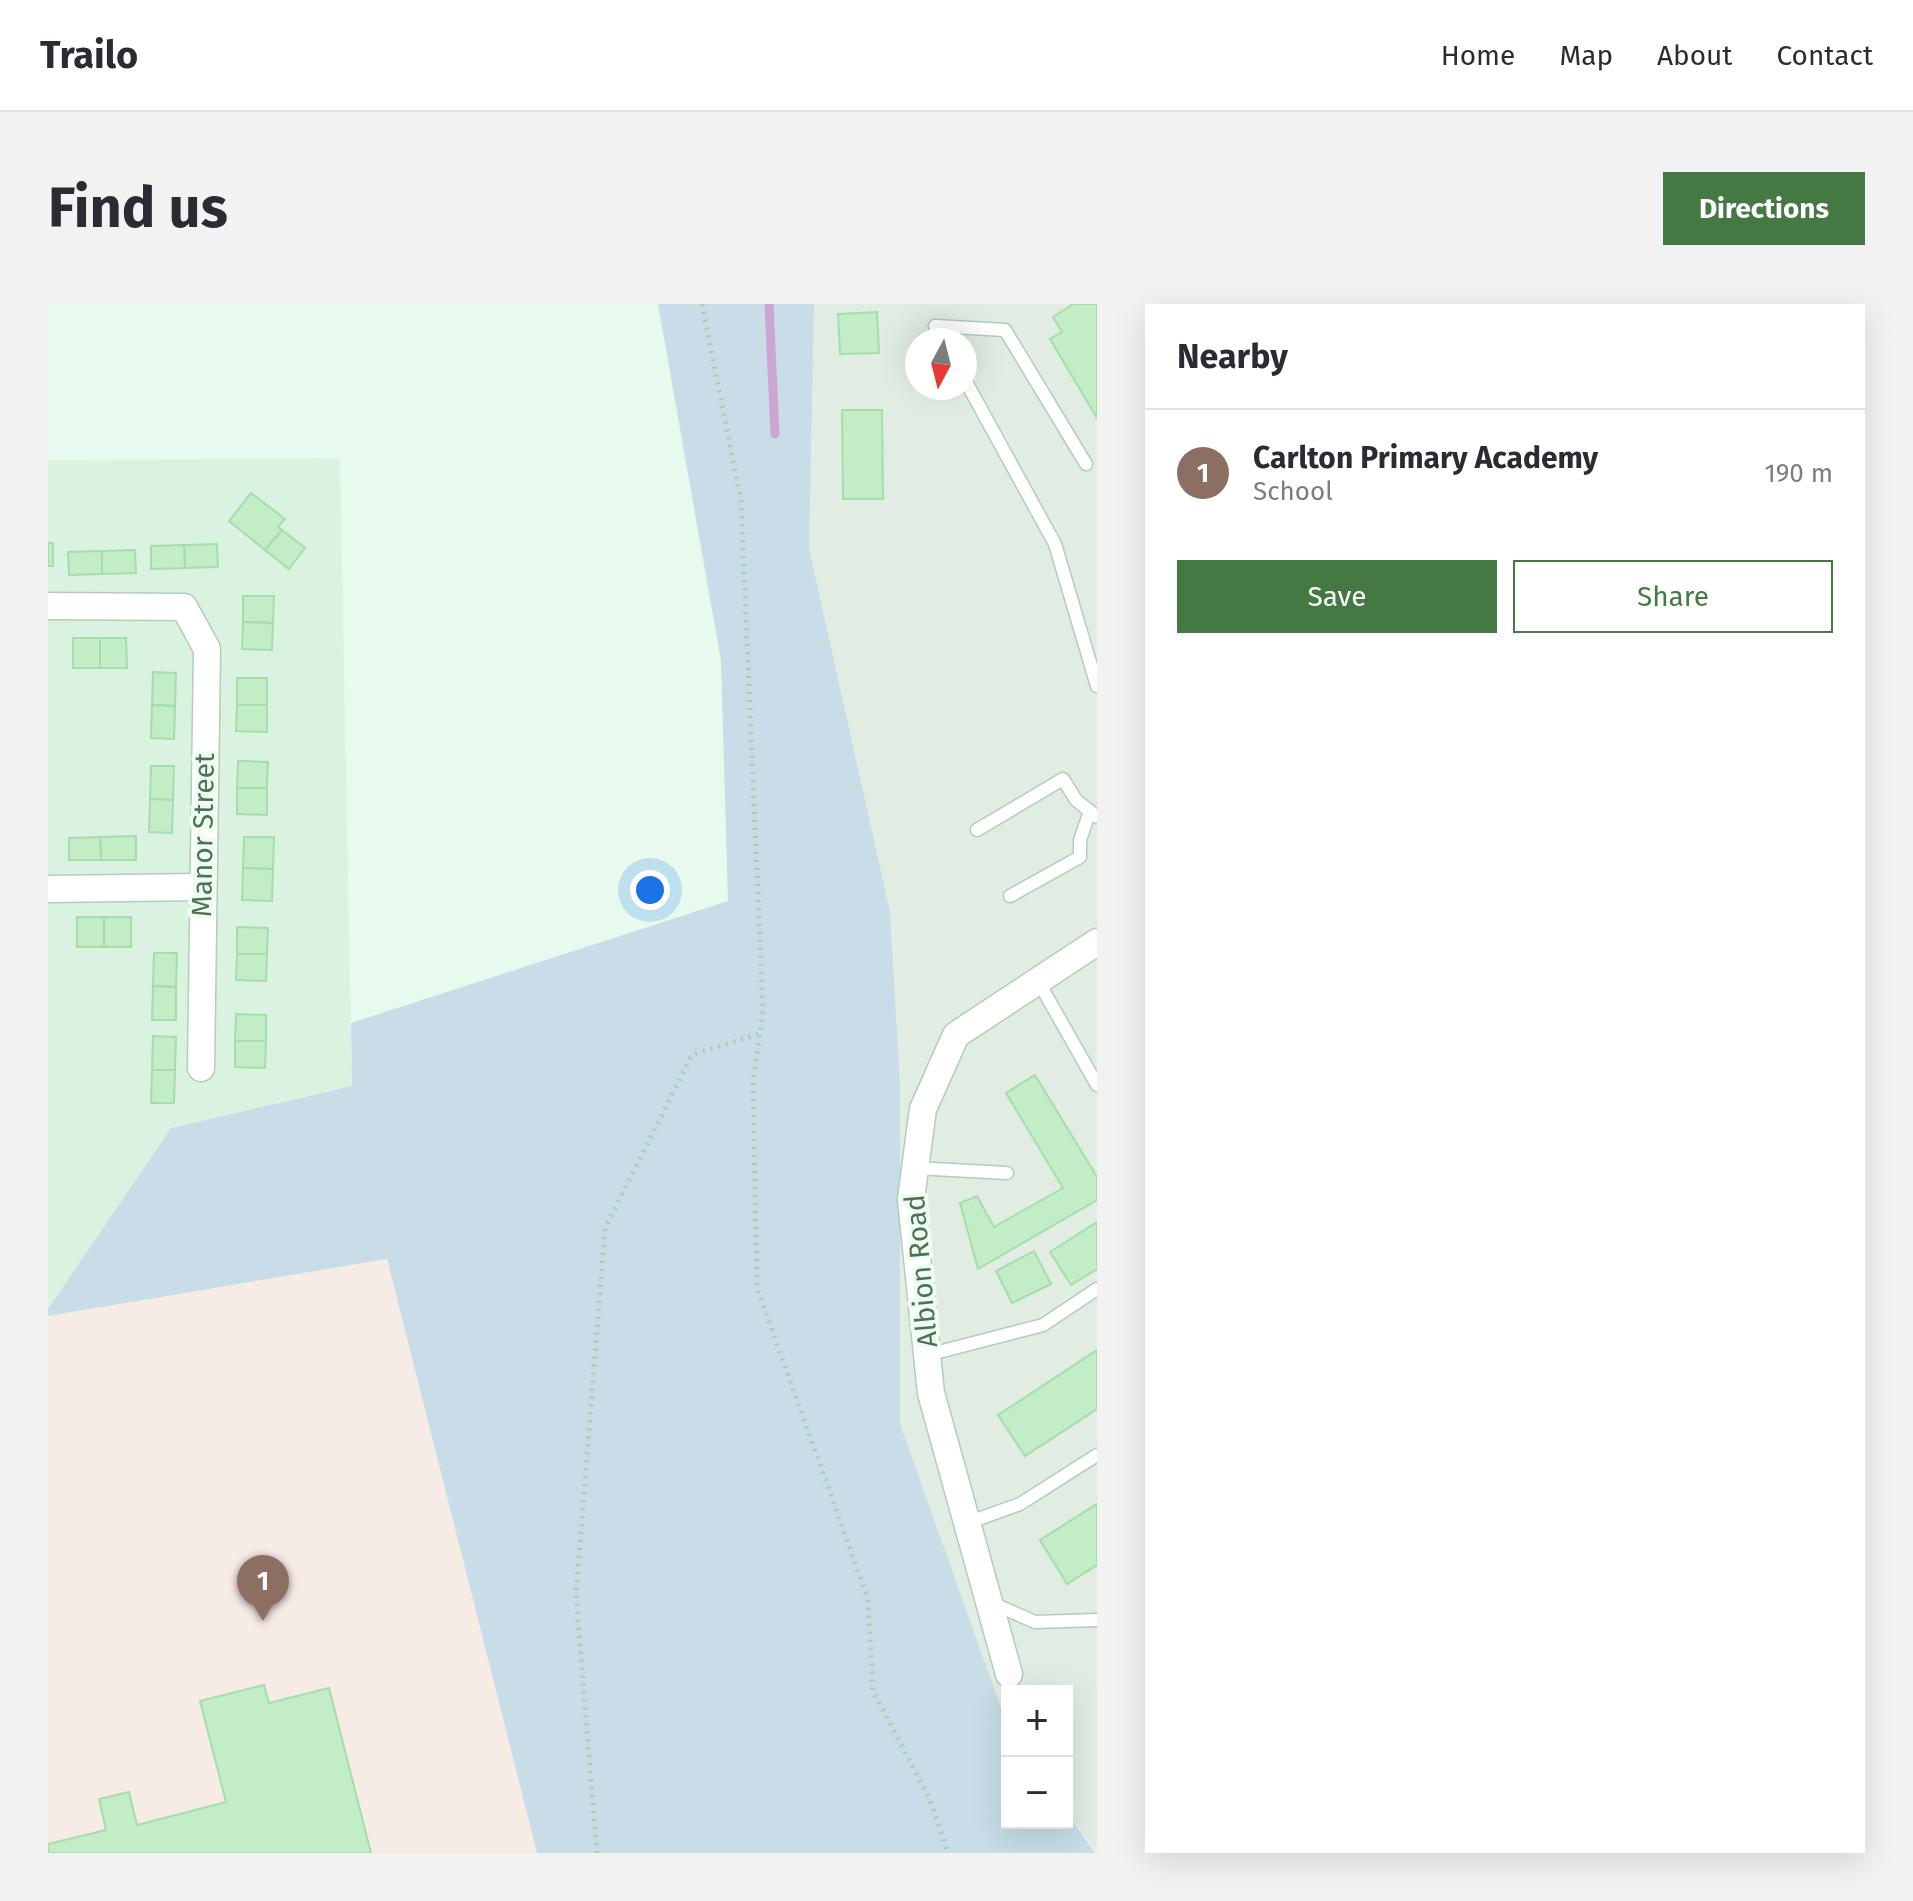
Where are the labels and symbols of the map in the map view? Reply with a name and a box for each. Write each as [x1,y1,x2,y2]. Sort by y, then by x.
north arrow [905,328,977,400]
street label: Manor Street [185,752,221,917]
your location [630,870,670,910]
street label: Albion Road [898,1193,944,1349]
pin: 1 [237,1555,289,1621]

